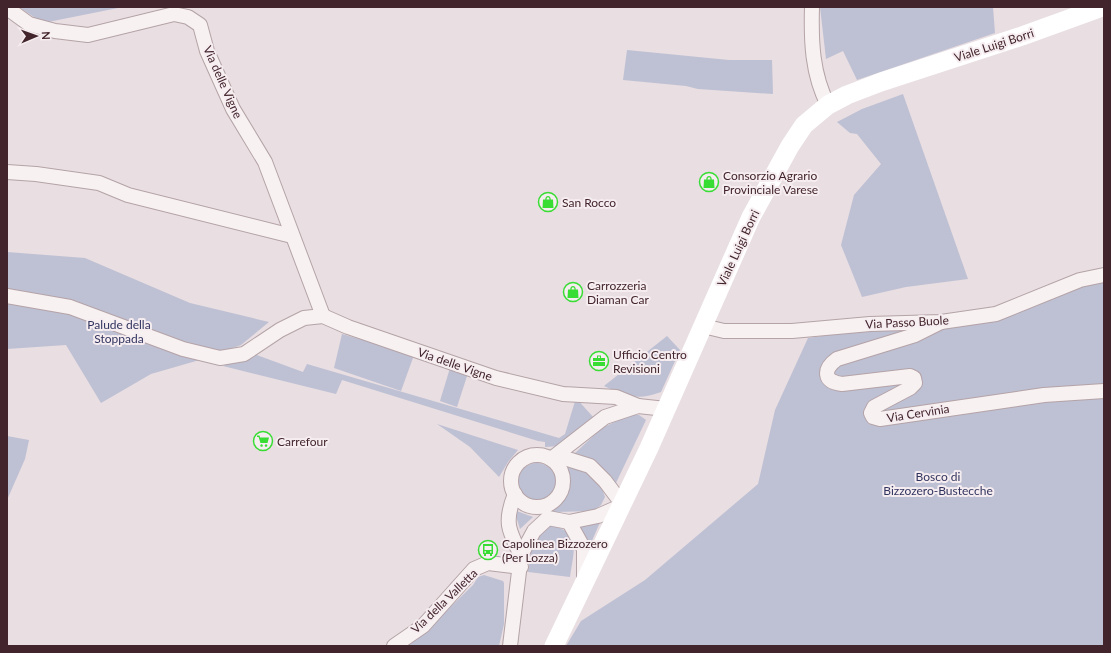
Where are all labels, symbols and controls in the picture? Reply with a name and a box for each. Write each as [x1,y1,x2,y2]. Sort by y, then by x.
north arrow [16,16,56,56]
street label: Viale Luigi Borri [952,25,1036,65]
text: N [40,31,53,40]
street label: Via delle Vigne [200,43,246,121]
place label: Consorzio Agrario Provinciale Varese [723,168,818,197]
shop icon: Consorzio Agrario Provinciale Varese [698,171,720,193]
shop icon: San Rocco [537,191,559,213]
place label: San Rocco [562,195,616,210]
street label: Viale Luigi Borri [714,207,762,289]
place label: Carrozzeria Diaman Car [587,278,649,307]
shop icon: Carrozzeria Diaman Car [562,281,584,303]
street label: Via Passo Buole [865,312,949,332]
park label: Palude della Stoppada [87,317,151,346]
street label: Via delle Vigne [416,344,494,384]
place label: Ufficio Centro Revisioni [613,347,687,376]
office icon: Ufficio Centro Revisioni [588,350,610,372]
street label: Via Cervinia [886,401,950,425]
supermarket icon: Carrefour [252,430,274,452]
place label: Carrefour [277,434,328,449]
park label: Bosco di Bizzozero-Bustecche [883,469,993,498]
place label: Capolinea Bizzozero (Per Lozza) [502,536,608,565]
bus stop icon: Capolinea Bizzozero (Per Lozza) [477,539,499,561]
street label: Via della Valletta [408,565,480,637]

